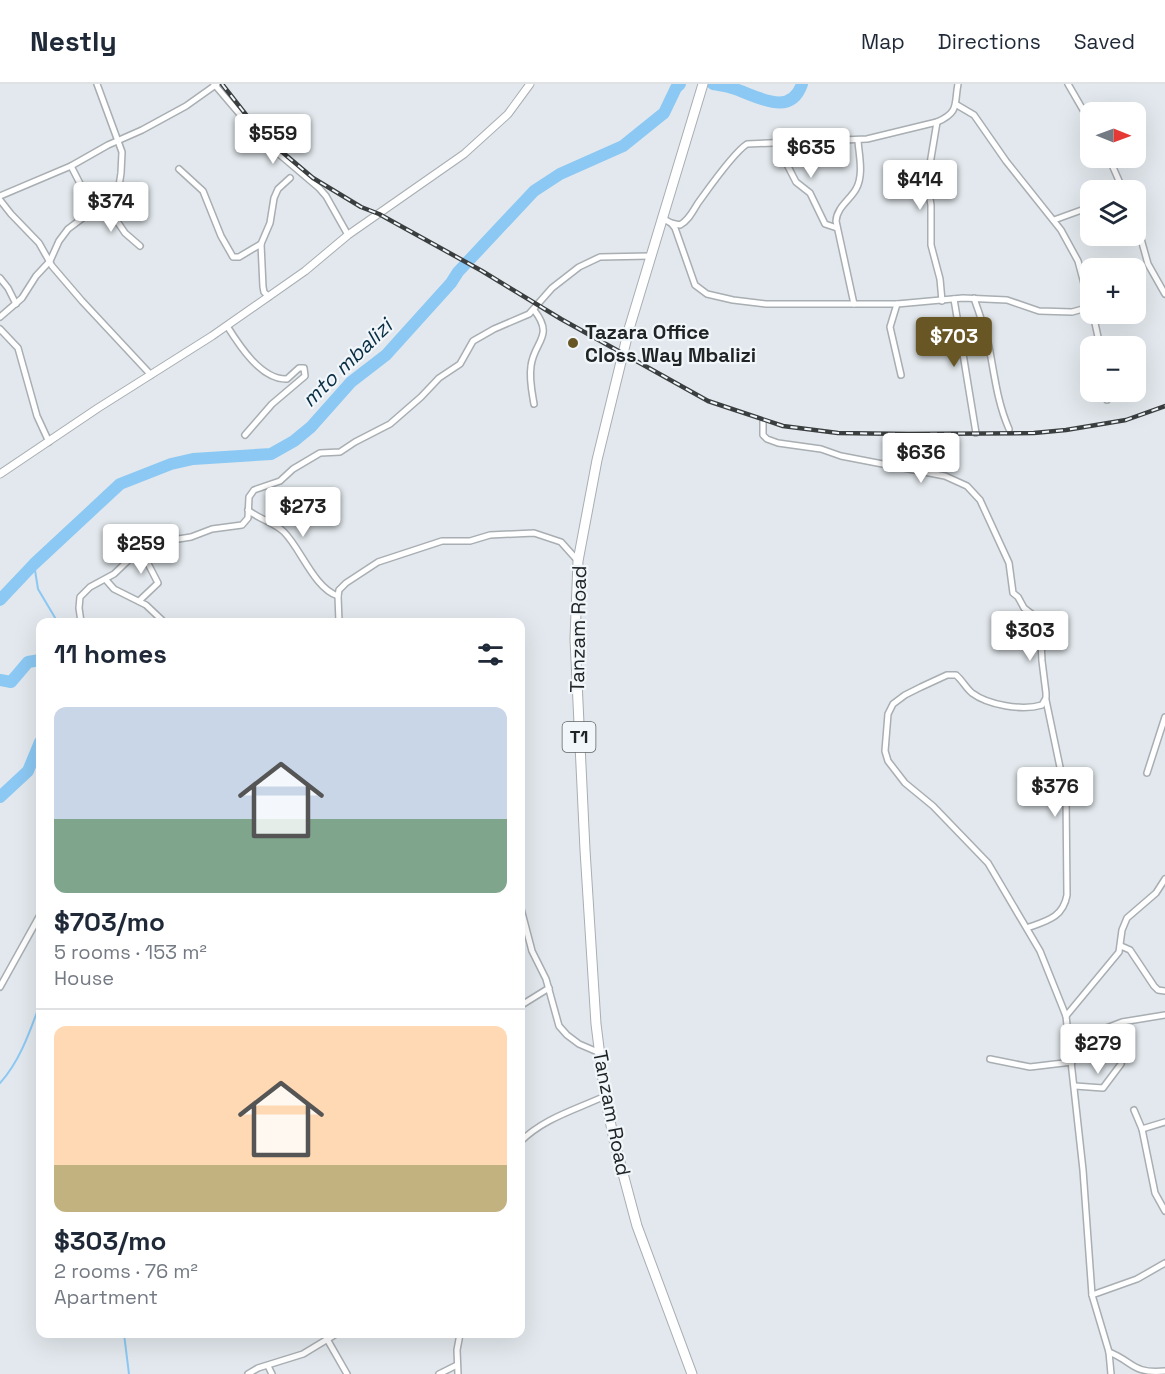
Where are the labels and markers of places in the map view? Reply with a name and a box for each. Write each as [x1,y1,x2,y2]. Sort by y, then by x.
pin: $559 [237,114,309,165]
pin: $635 [775,128,847,179]
pin: $414 [884,160,956,211]
pin: $374 [75,182,147,233]
pin: $703 [918,317,990,368]
place label: Tazara Office Closs Way Mbalizi [585,319,756,368]
marker: Tazara Office Closs Way Mbalizi [566,336,580,350]
pin: $636 [885,433,957,484]
pin: $273 [267,487,339,538]
pin: $259 [105,524,177,575]
pin: $303 [994,611,1066,662]
pin: $376 [1019,767,1091,818]
pin: $279 [1062,1024,1134,1075]

